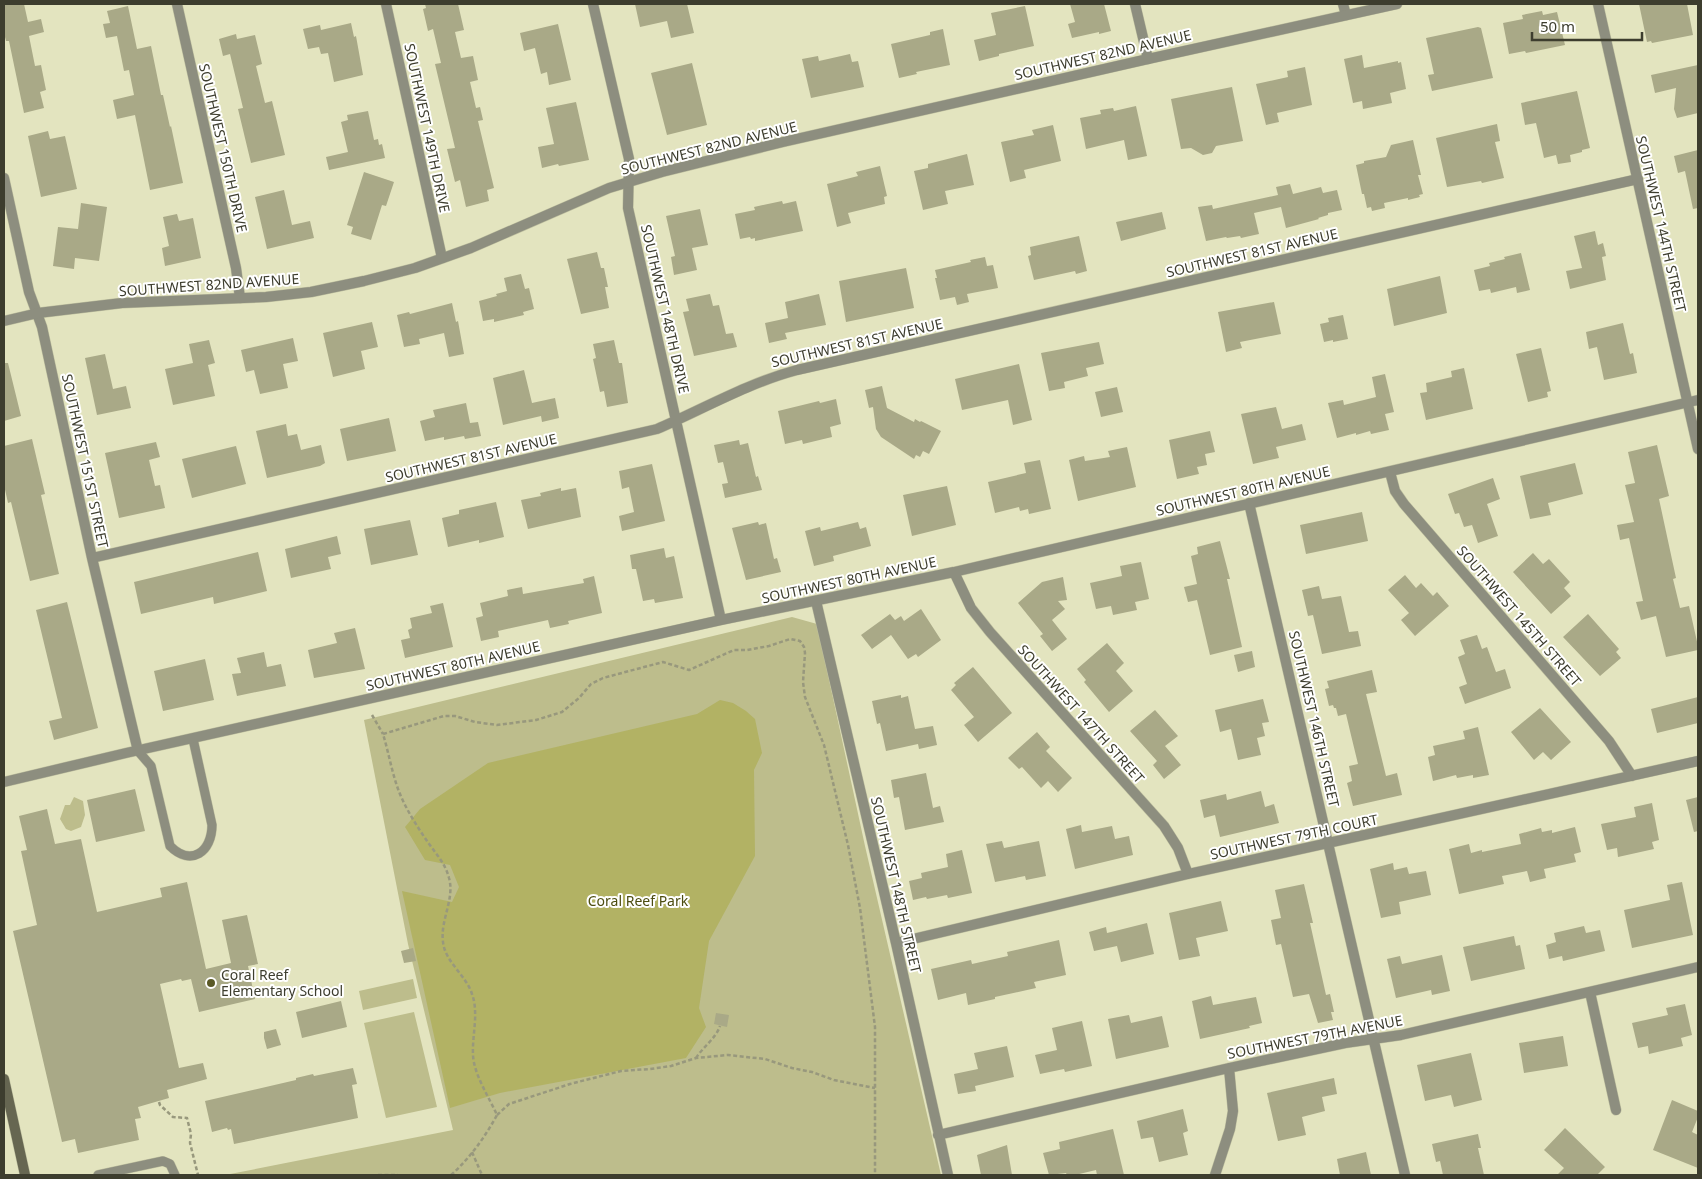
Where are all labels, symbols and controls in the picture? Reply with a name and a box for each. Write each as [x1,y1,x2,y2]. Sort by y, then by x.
scale bar [1532,10,1642,42]
text: 50 m [1540,16,1575,36]
street label: SOUTHWEST 82ND AVENUE [1013,25,1193,84]
street label: SOUTHWEST 149TH DRIVE [400,42,455,214]
street label: SOUTHWEST 150TH DRIVE [195,62,252,234]
street label: SOUTHWEST 82ND AVENUE [619,116,799,179]
street label: SOUTHWEST 144TH STREET [1632,134,1691,314]
street label: SOUTHWEST 148TH DRIVE [637,223,694,395]
street label: SOUTHWEST 81ST AVENUE [1164,224,1339,281]
street label: SOUTHWEST 82ND AVENUE [118,269,300,300]
street label: SOUTHWEST 81ST AVENUE [769,314,944,371]
street label: SOUTHWEST 151ST STREET [58,372,113,550]
street label: SOUTHWEST 81ST AVENUE [383,429,558,486]
street label: SOUTHWEST 80TH AVENUE [1154,461,1332,520]
street label: SOUTHWEST 145TH STREET [1453,541,1586,690]
street label: SOUTHWEST 80TH AVENUE [760,552,938,607]
street label: SOUTHWEST 146TH STREET [1285,629,1344,809]
street label: SOUTHWEST 80TH AVENUE [364,636,542,695]
street label: SOUTHWEST 147TH STREET [1014,640,1149,787]
street label: SOUTHWEST 148TH STREET [867,795,926,975]
street label: SOUTHWEST 79TH COURT [1208,809,1380,864]
park label: Coral Reef Park [588,891,689,910]
place label: Coral Reef Elementary School [221,965,343,1000]
marker: Coral Reef Elementary School [205,977,217,989]
street label: SOUTHWEST 79TH AVENUE [1226,1010,1404,1063]

